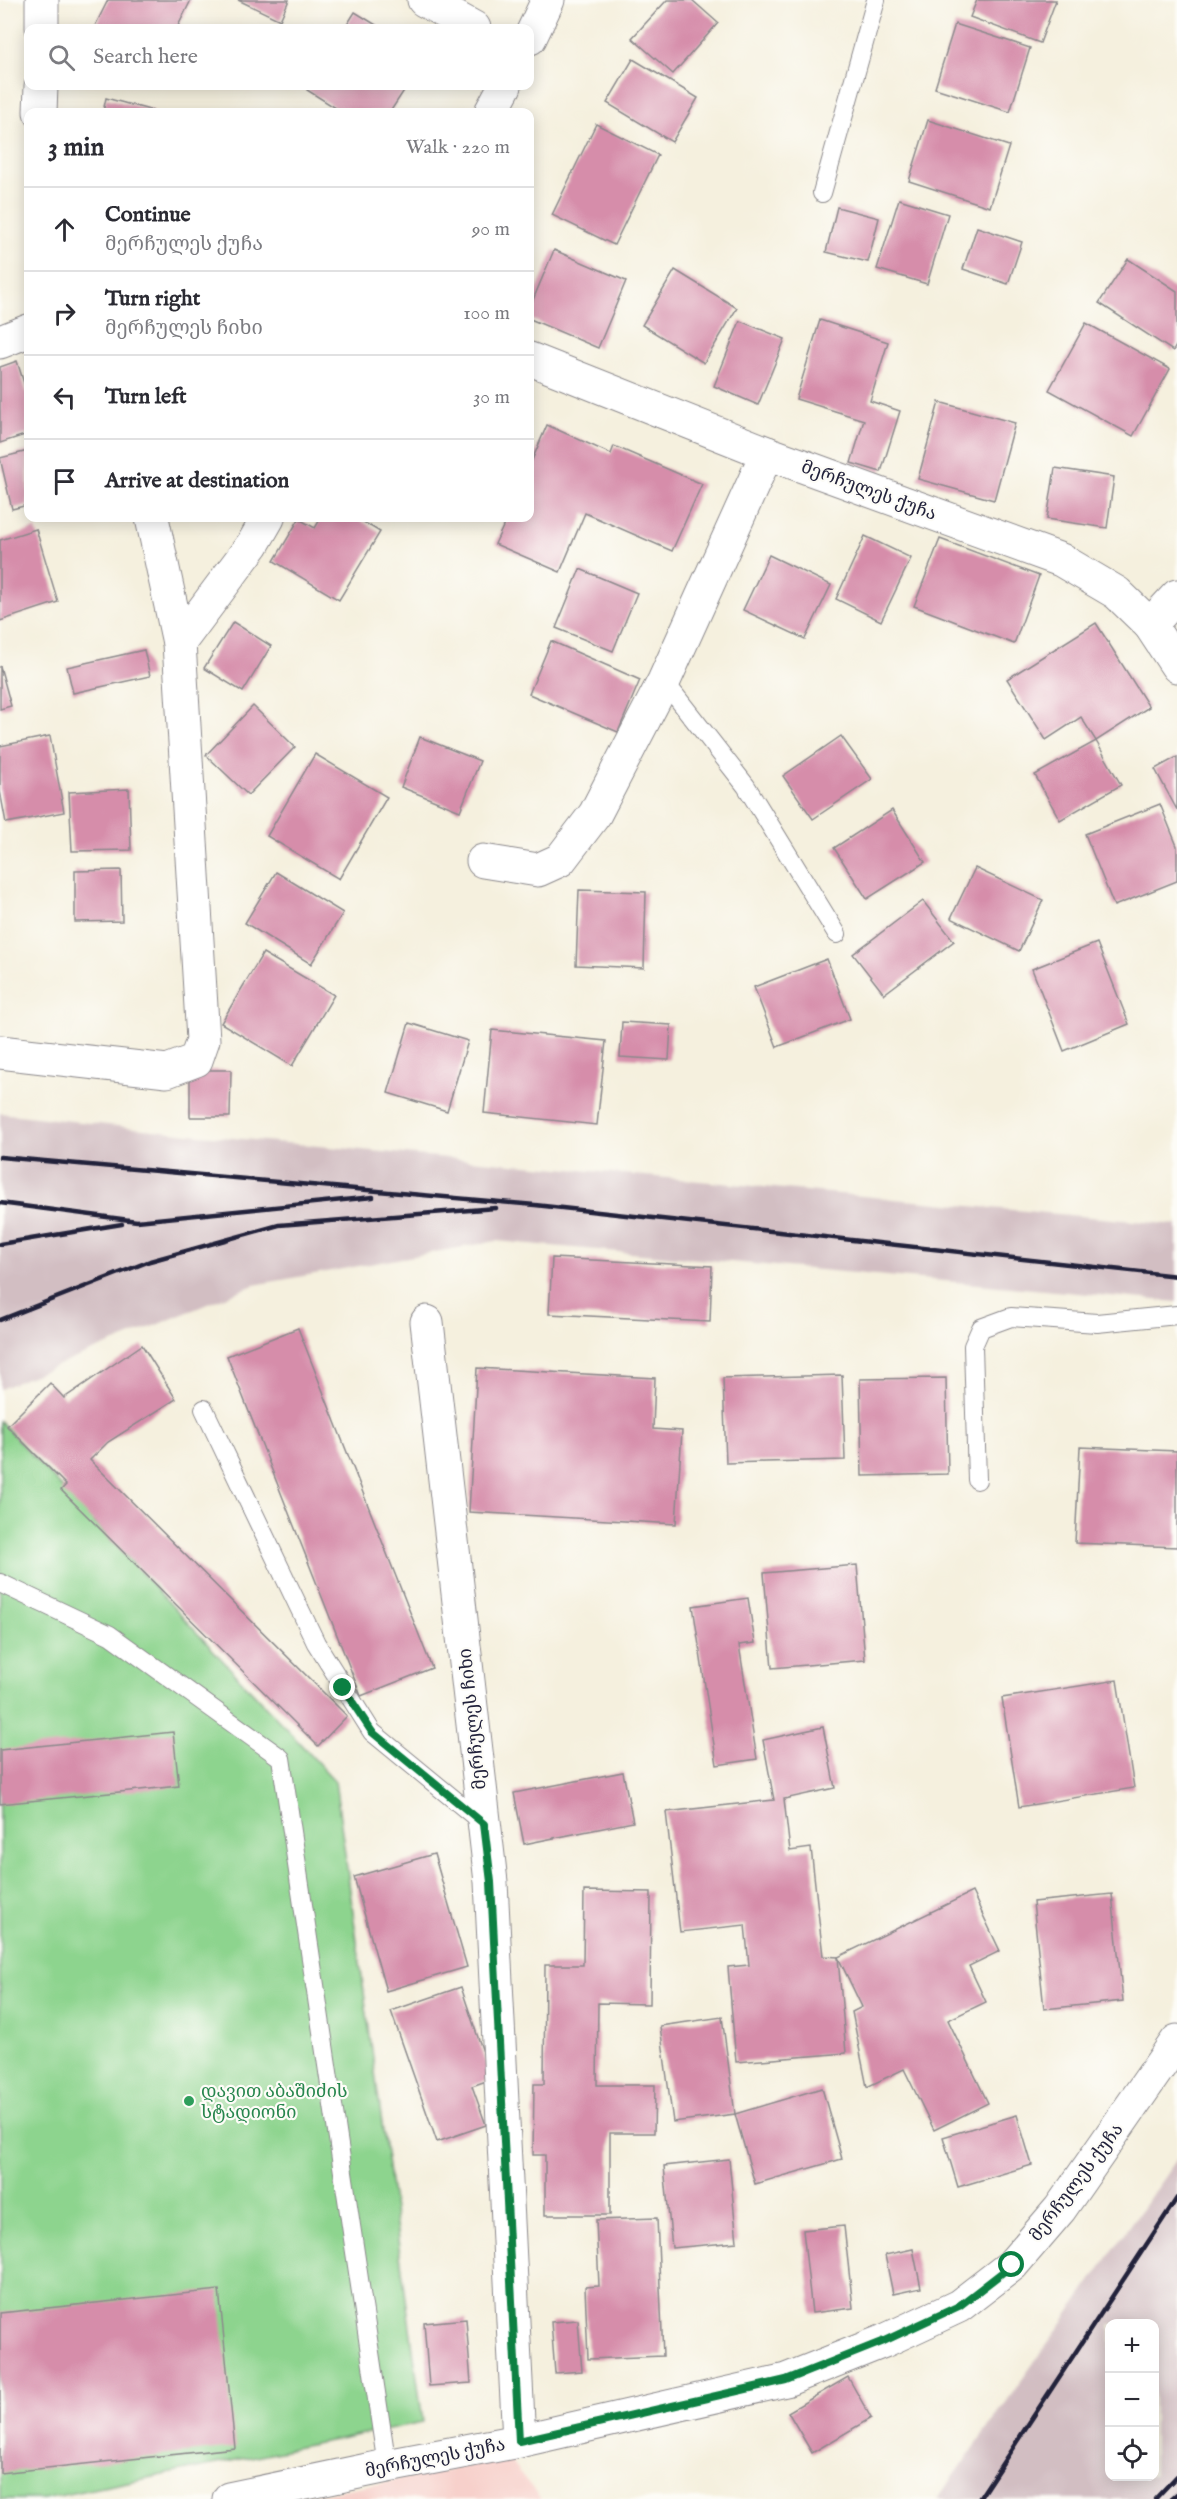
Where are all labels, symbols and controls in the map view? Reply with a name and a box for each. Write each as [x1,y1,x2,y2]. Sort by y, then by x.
search box [24,24,534,90]
icon: search [45,41,78,74]
text: Search here [93,43,198,71]
text: 3 min [48,131,104,164]
text: Walk · 220 m [406,135,510,160]
text: Continue [105,201,191,229]
icon: ahead [48,213,81,246]
text: 90 m [472,217,510,242]
text: მერჩულეს ქუჩა [105,232,263,257]
text: Turn right [105,285,200,313]
icon: right [48,297,81,330]
text: 100 m [463,301,510,326]
text: მერჩულეს ჩიხი [105,316,263,341]
icon: left [48,381,81,414]
text: Turn left [105,383,187,411]
text: 30 m [473,385,510,410]
street label: მერჩულეს ქუჩა [798,456,939,527]
icon: arrive [48,465,81,498]
text: Arrive at destination [105,467,289,495]
street label: მერჩულეს ჩიხი [455,1647,492,1791]
route end [329,1674,355,1700]
place label: დავით აბაშიძის სტადიონი [201,2081,348,2125]
marker: დავით აბაშიძის სტადიონი [182,2094,196,2108]
street label: მერჩულეს ქუჩა [1025,2119,1129,2247]
route start [998,2251,1024,2277]
map controls [1105,2319,1159,2481]
button: + [1105,2319,1159,2373]
button: − [1105,2373,1159,2427]
button: locate [1105,2427,1159,2481]
street label: მერჩულეს ქუჩა [363,2434,507,2483]

